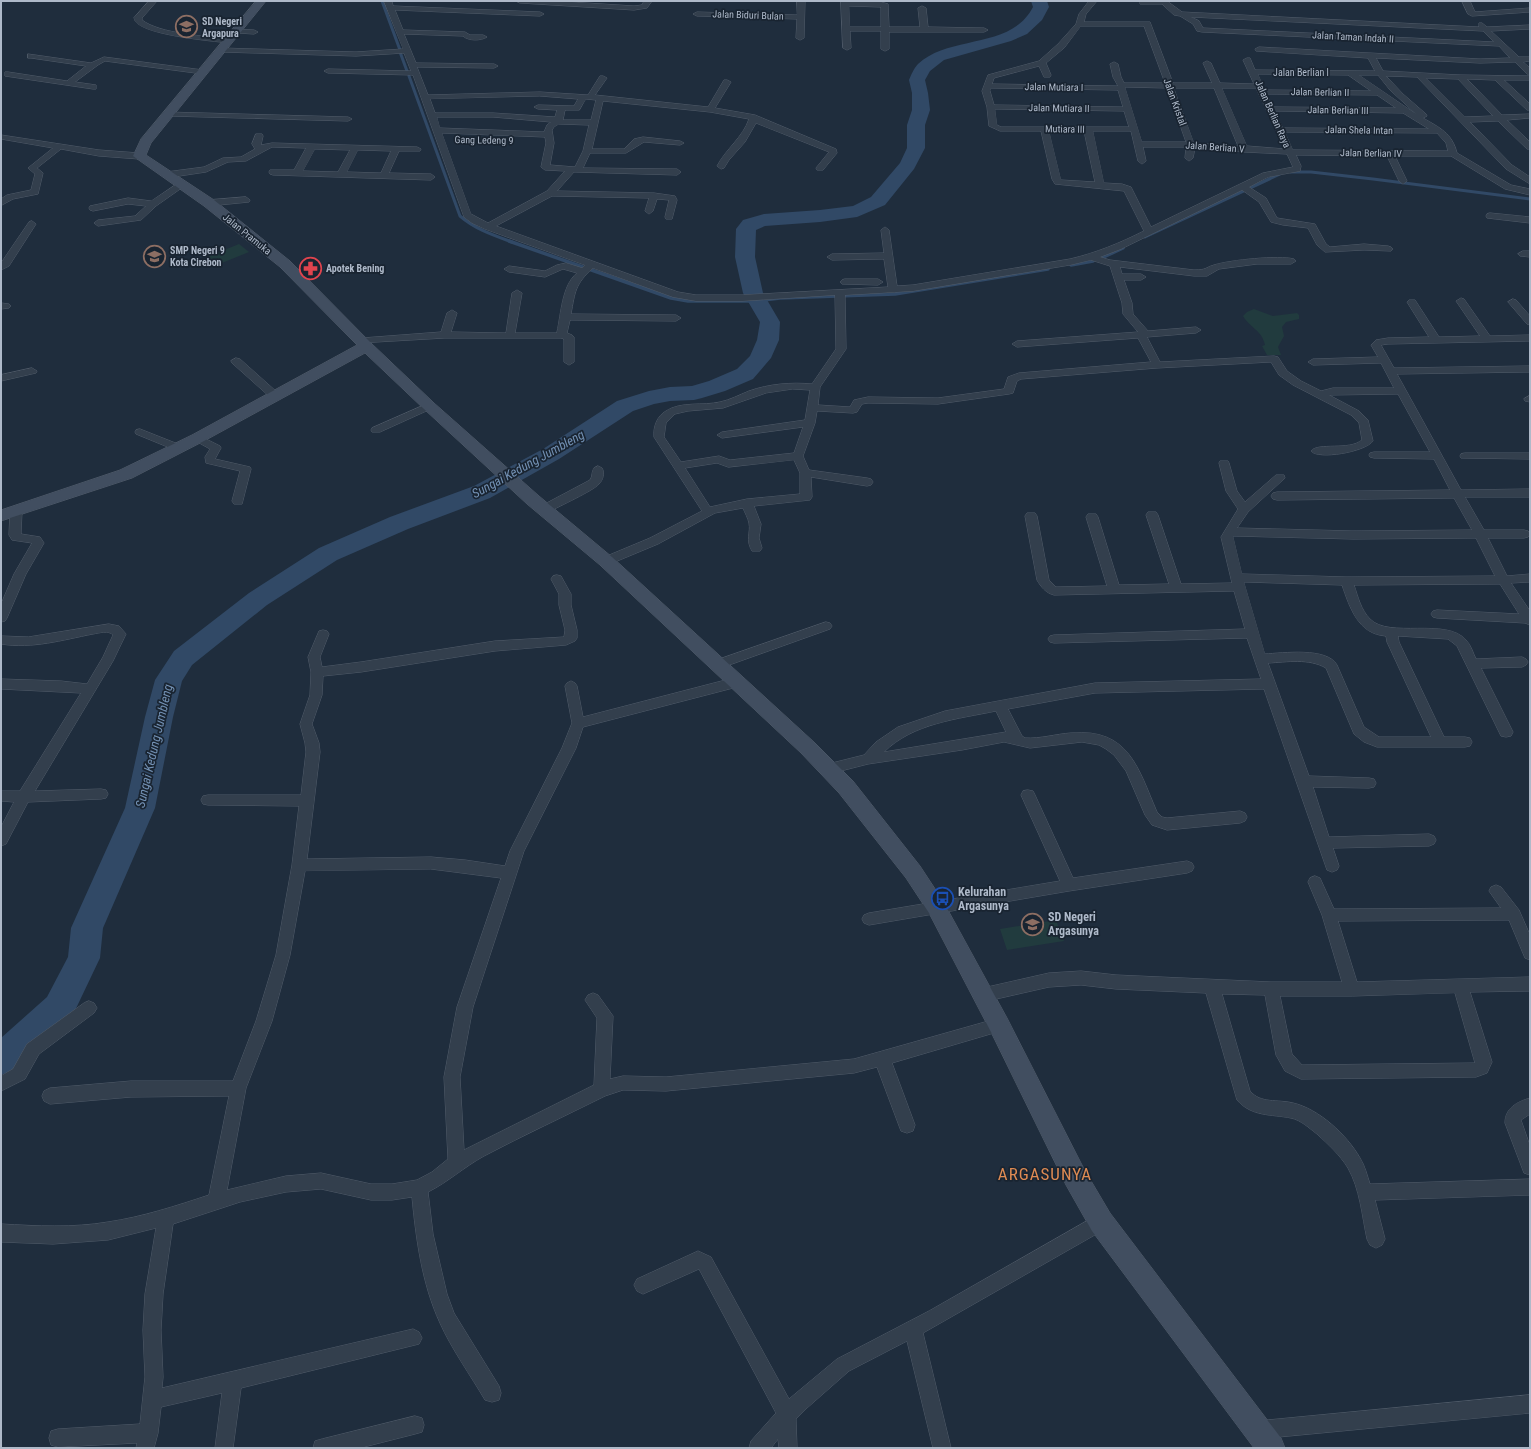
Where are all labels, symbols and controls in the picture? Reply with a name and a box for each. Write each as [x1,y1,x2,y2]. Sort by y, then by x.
street label: Jalan Biduri Bulan [712,8,784,22]
school or university icon: SD Negeri Argapura [173,14,199,40]
place label: SD Negeri Argapura [202,16,242,39]
street label: Jalan Taman Indah II [1312,29,1394,45]
street label: Jalan Berlian l [1273,67,1329,78]
street label: Jalan Kristal [1161,77,1189,127]
street label: Jalan Berlian Raya [1253,79,1293,150]
street label: Jalan Mutiara I [1025,81,1083,93]
street label: Jalan Berlian II [1291,86,1349,98]
street label: Jalan Mutiara II [1028,102,1090,114]
street label: Jalan Berlian III [1307,104,1369,116]
street label: Mutiara III [1045,123,1085,135]
street label: Jalan Shela Intan [1325,124,1393,136]
street label: Gang Ledeng 9 [454,134,514,146]
street label: Jalan Berlian V [1185,139,1245,155]
street label: Jalan Berlian IV [1340,147,1402,159]
street label: Jalan Pramuka [221,211,273,257]
school or university icon: SMP Negeri 9 Kota Cirebon [141,243,167,269]
place label: SMP Negeri 9 Kota Cirebon [170,245,225,268]
pharmacy icon: Apotek Bening [297,255,323,281]
place label: Apotek Bening [326,263,384,274]
water label: Sungai Kedung Jumbleng [469,427,587,501]
water label: Sungai Kedung Jumbleng [133,683,175,809]
place label: Kelurahan Argasunya [958,885,1009,913]
bus stop icon: Kelurahan Argasunya [930,886,956,912]
place label: SD Negeri Argasunya [1048,910,1099,938]
school or university icon: SD Negeri Argasunya [1019,911,1045,937]
district label: ARGASUNYA [998,1164,1092,1184]

